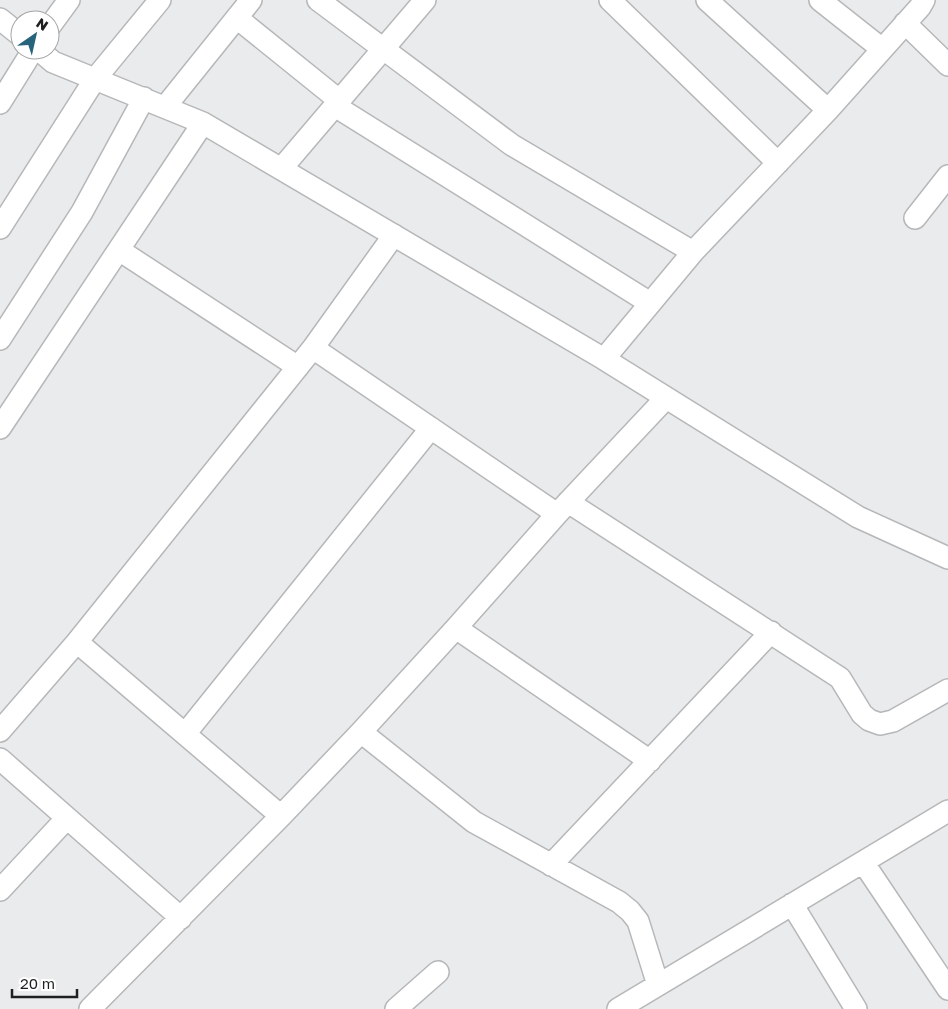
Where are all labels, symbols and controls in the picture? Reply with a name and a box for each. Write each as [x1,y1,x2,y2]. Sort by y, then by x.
north arrow [10,10,60,60]
text: N [33,14,52,34]
scale bar [12,966,78,998]
text: 20 m [20,974,55,992]

